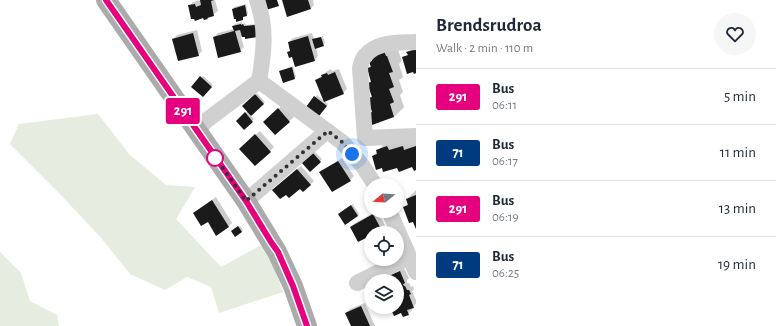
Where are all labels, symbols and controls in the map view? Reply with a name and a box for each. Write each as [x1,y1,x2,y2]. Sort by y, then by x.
button: heart [714,13,756,55]
text: Brendsrudroa [436,16,542,35]
text: Walk · 2 min · 110 m [436,42,533,55]
text: Bus [492,81,514,96]
text: 5 min [724,89,756,104]
text: 291 [449,90,467,104]
line badge: 291 [160,98,206,124]
text: 06:11 [492,99,517,112]
text: 291 [174,104,192,118]
text: Bus [492,137,514,152]
your location [342,144,362,164]
text: 11 min [720,145,756,160]
text: 71 [452,146,464,160]
unlabelled marker [206,149,224,167]
text: 06:17 [492,155,518,168]
north arrow [364,178,404,218]
map controls [364,178,404,314]
text: Bus [492,193,514,208]
text: 13 min [719,201,756,216]
text: 291 [449,202,467,216]
text: 06:19 [492,211,519,224]
button: locate [364,226,404,266]
text: Bus [492,249,514,264]
text: 19 min [718,257,756,272]
text: 71 [452,258,464,272]
text: 06:25 [492,267,519,280]
button: layers [364,274,404,314]

